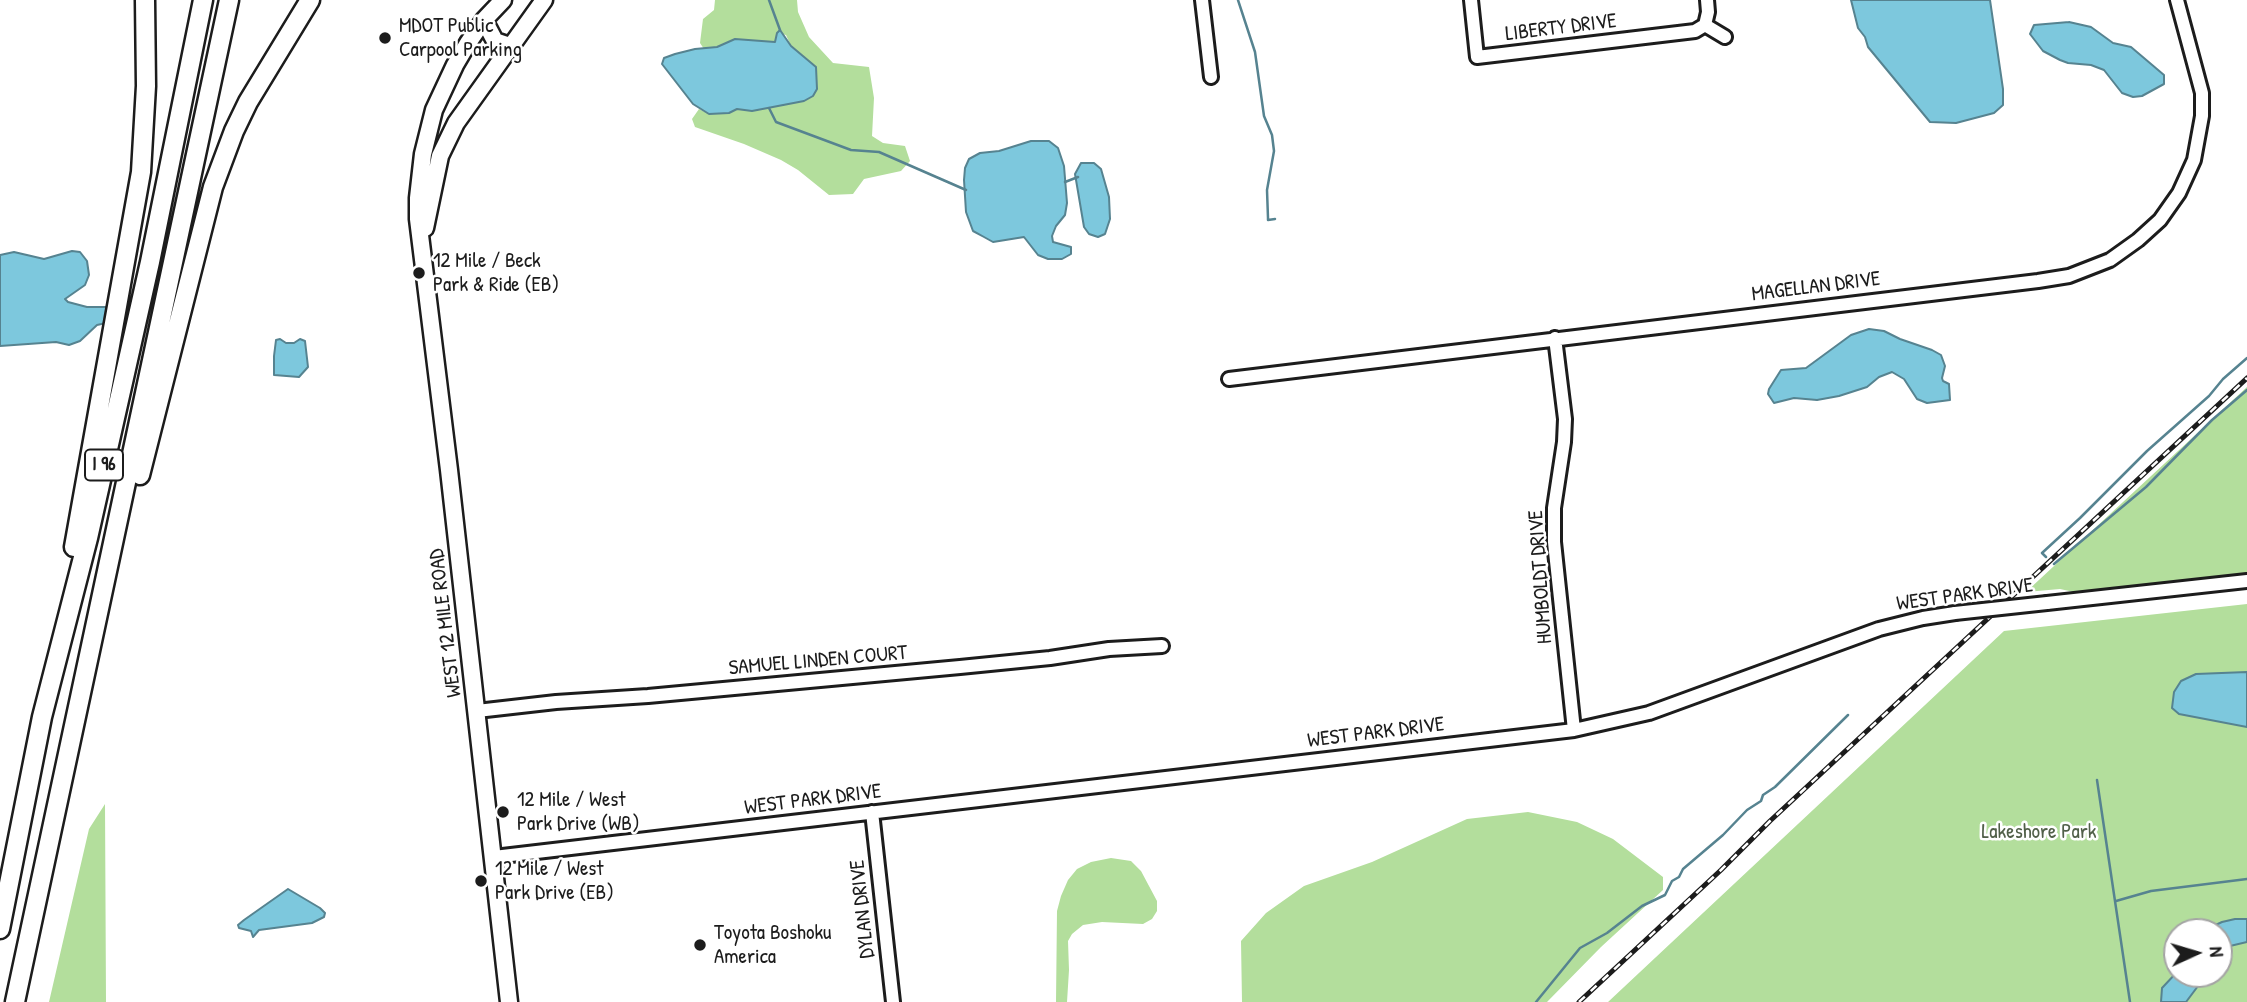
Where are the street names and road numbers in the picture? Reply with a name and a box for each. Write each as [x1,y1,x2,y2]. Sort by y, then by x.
street label: LIBERTY DRIVE [1504,9,1618,47]
street label: MAGELLAN DRIVE [1750,267,1882,307]
road number: I 96 [85,450,123,480]
street label: HUMBOLDT DRIVE [1524,509,1558,645]
street label: WEST 12 MILE ROAD [424,547,468,699]
street label: WEST PARK DRIVE [1895,573,2035,617]
street label: SAMUEL LINDEN COURT [728,641,908,681]
street label: WEST PARK DRIVE [1306,712,1446,754]
street label: WEST PARK DRIVE [743,779,883,821]
street label: DYLAN DRIVE [845,859,881,959]

